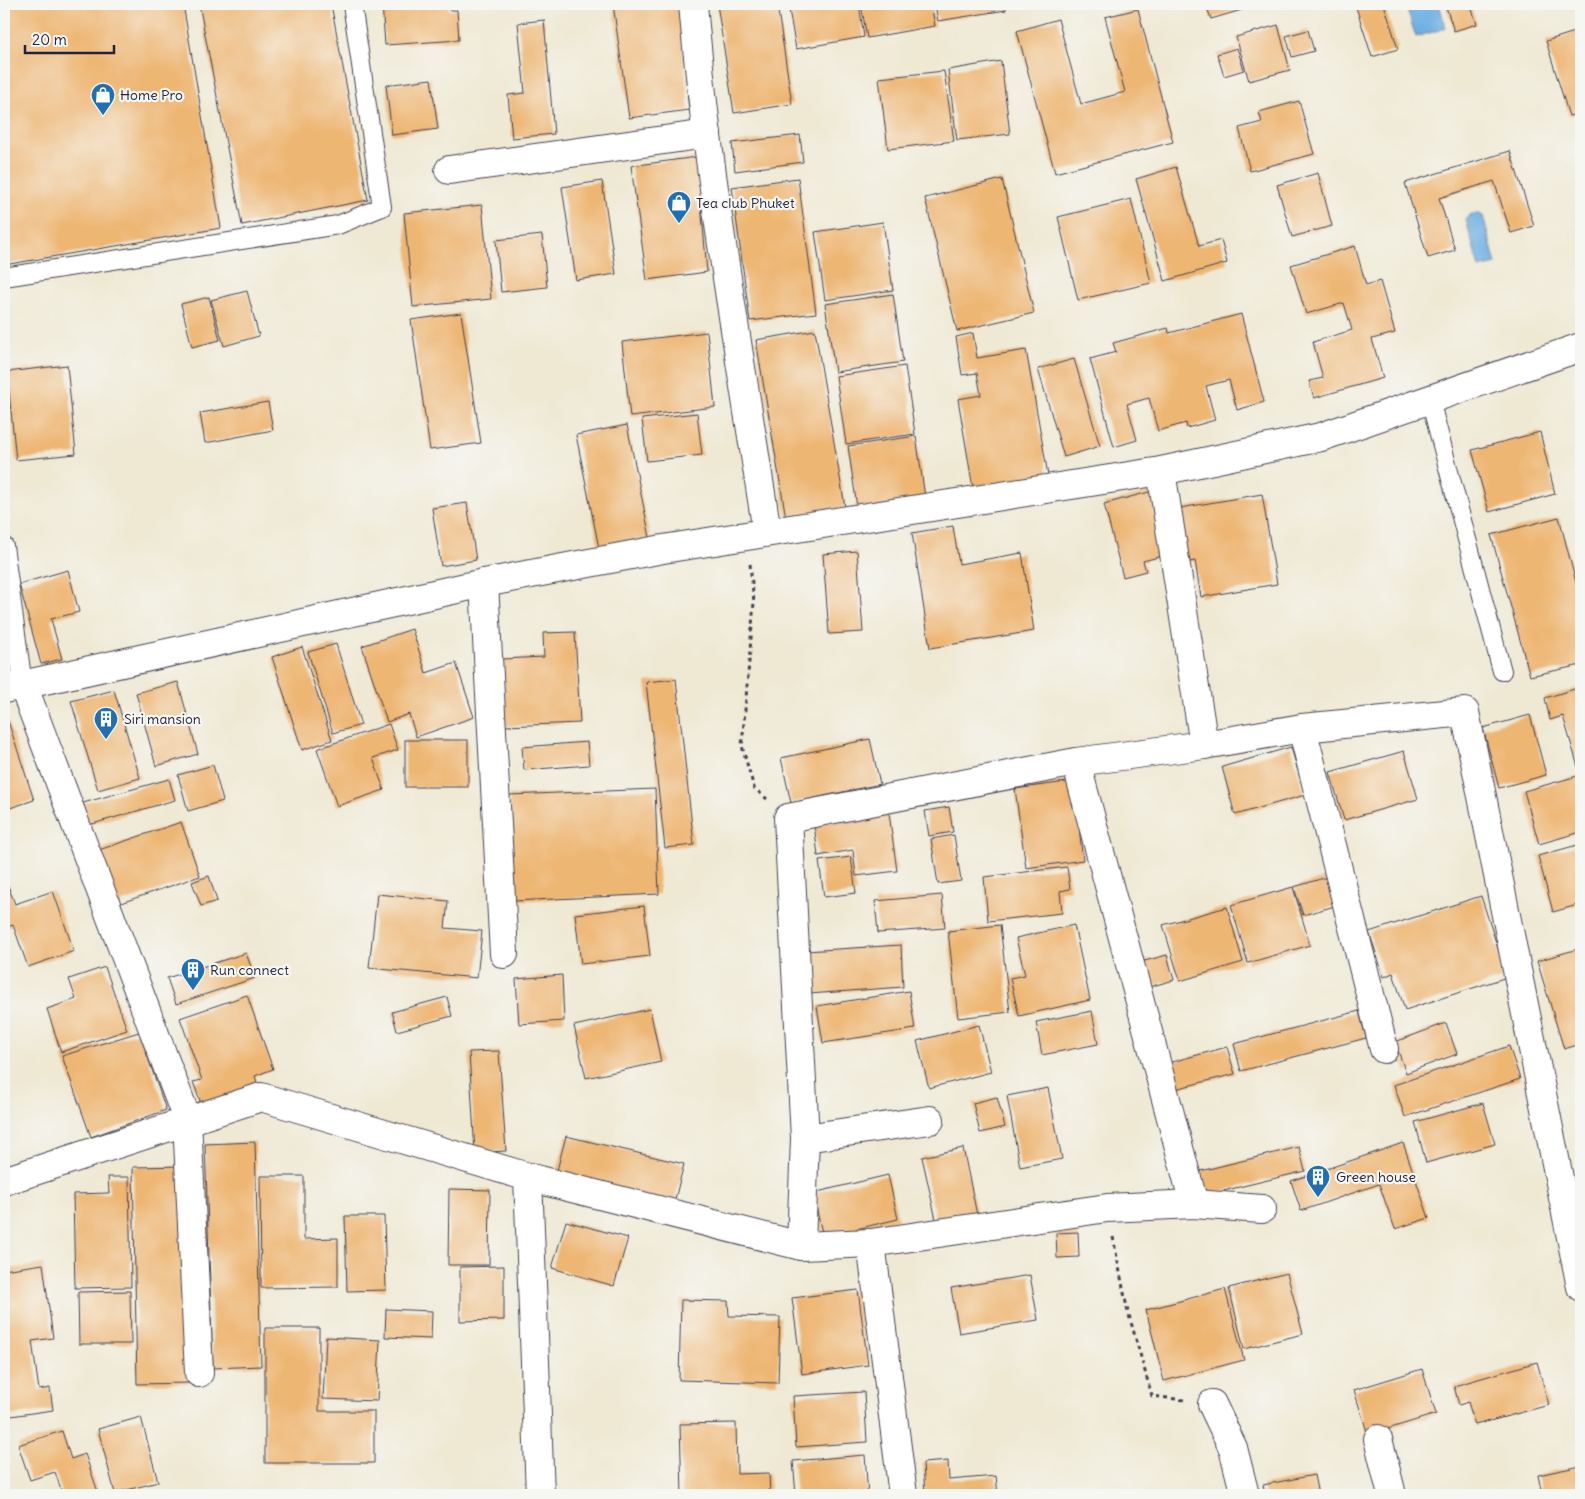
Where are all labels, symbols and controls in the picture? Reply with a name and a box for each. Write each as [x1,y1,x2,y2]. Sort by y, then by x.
scale bar [25,22,114,54]
text: 20 m [32,30,67,49]
shop icon: Home Pro [90,82,116,116]
place label: Home Pro [120,86,183,104]
shop icon: Tea club Phuket [666,190,692,224]
place label: Tea club Phuket [696,194,795,212]
building icon: Siri mansion [93,706,119,740]
place label: Siri mansion [124,710,201,728]
building icon: Run connect [180,957,206,991]
place label: Run connect [210,961,289,979]
building icon: Green house [1305,1164,1331,1198]
place label: Green house [1336,1168,1416,1186]

